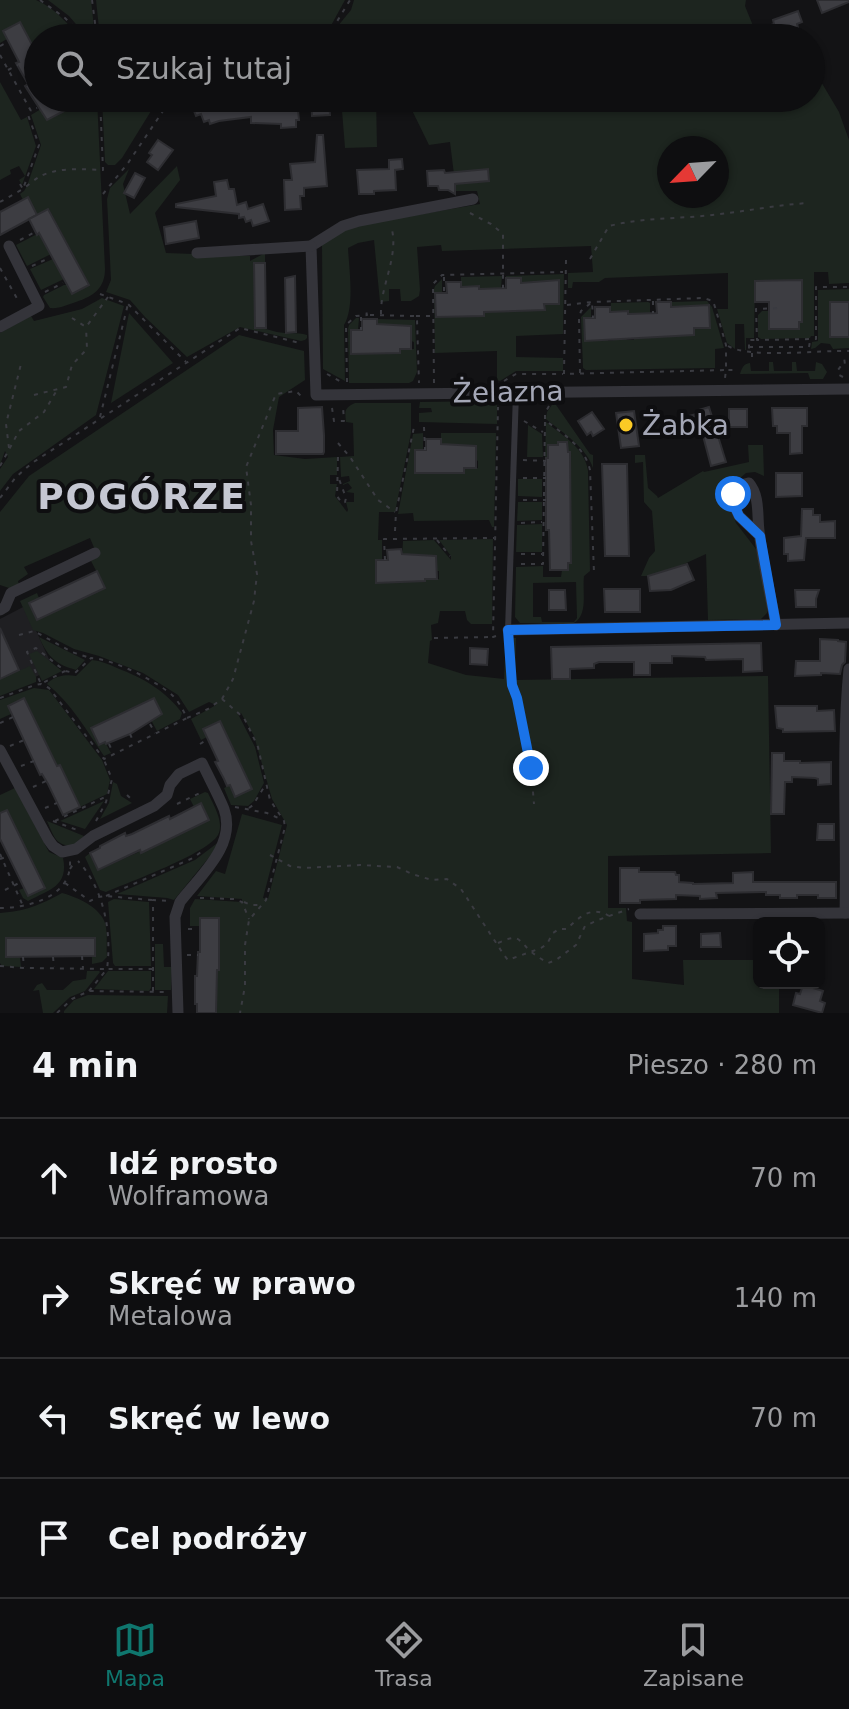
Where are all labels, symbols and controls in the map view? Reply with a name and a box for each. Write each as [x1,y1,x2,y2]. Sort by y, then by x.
search box [24,24,825,112]
icon: search [52,46,96,90]
text: Szukaj tutaj [116,51,292,86]
north arrow [657,136,729,208]
street label: Żelazna [452,375,564,409]
place label: Żabka [642,409,729,442]
marker: Żabka [617,416,635,434]
district label: POGÓRZE [37,476,247,517]
route start [715,476,751,512]
route end [513,750,549,786]
map controls [753,917,825,989]
button: locate [753,917,825,989]
text: 4 min [32,1045,139,1085]
text: Pieszo · 280 m [628,1050,817,1080]
text: Idź prosto [108,1146,278,1181]
icon: ahead [32,1156,76,1200]
text: 70 m [750,1163,817,1193]
text: Wolframowa [108,1181,270,1211]
text: Skręć w prawo [108,1266,356,1301]
icon: right [32,1276,76,1320]
text: 140 m [734,1283,817,1313]
text: Metalowa [108,1301,233,1331]
icon: left [32,1396,76,1440]
text: Skręć w lewo [108,1401,330,1436]
text: 70 m [750,1403,817,1433]
icon: arrive [32,1516,76,1560]
text: Cel podróży [108,1521,307,1556]
tab: Mapa [105,1618,165,1691]
tab: Trasa [375,1618,433,1691]
tab: Zapisane [643,1618,744,1691]

